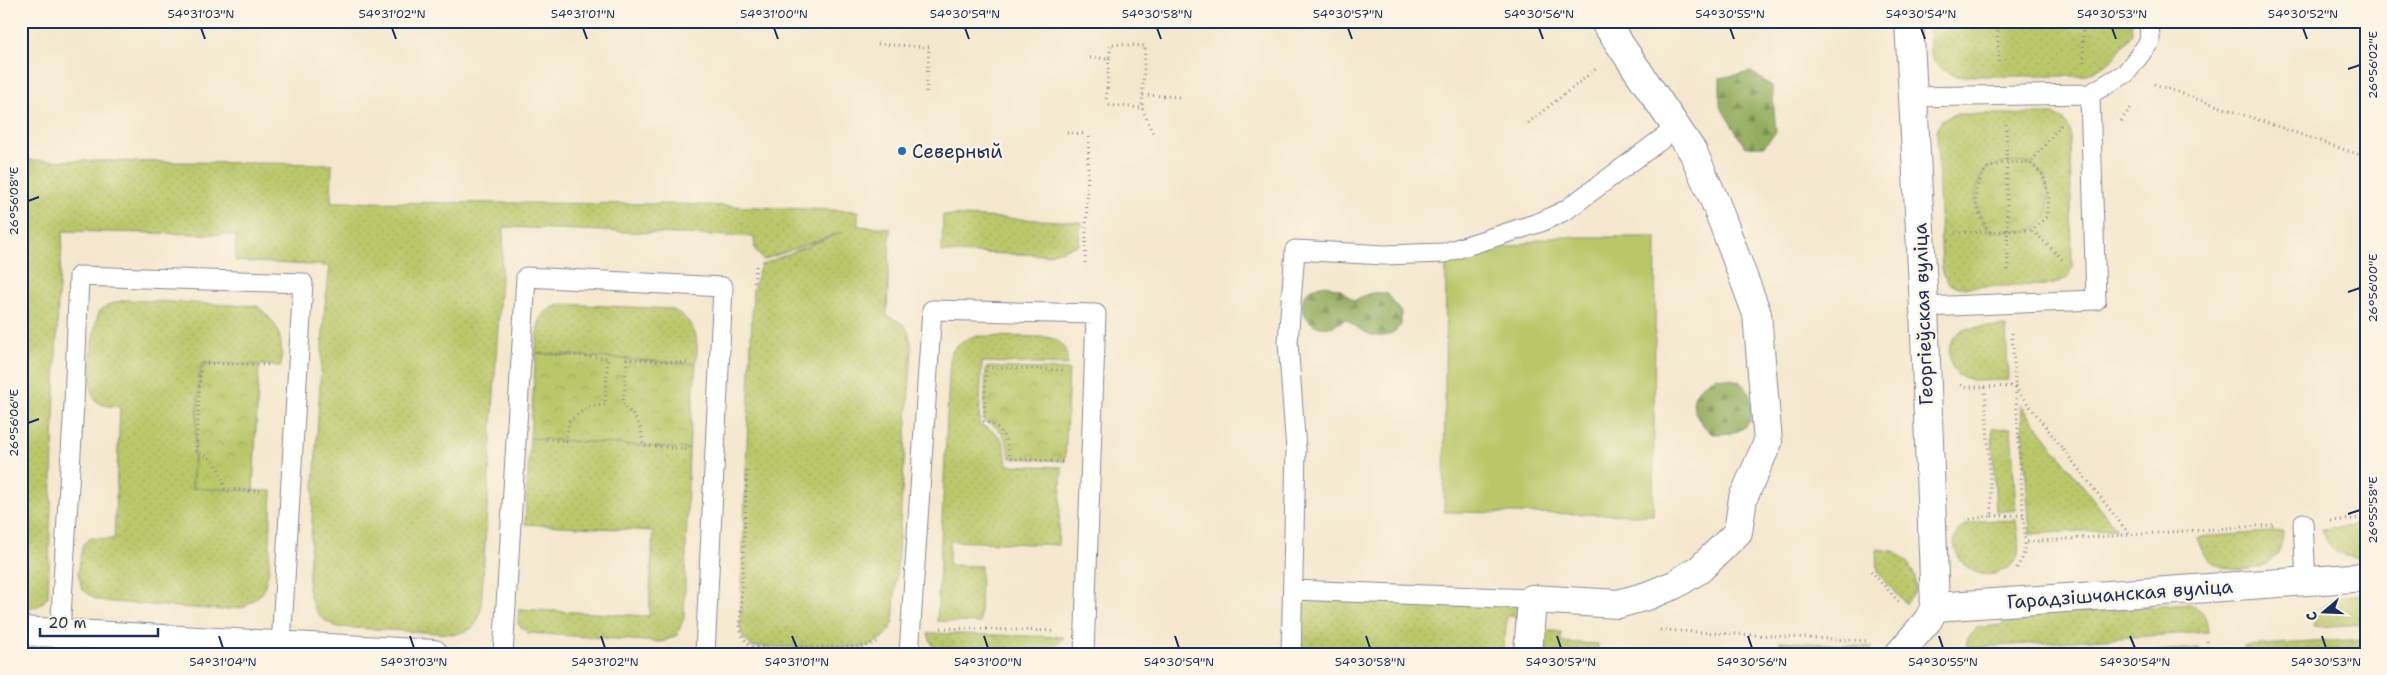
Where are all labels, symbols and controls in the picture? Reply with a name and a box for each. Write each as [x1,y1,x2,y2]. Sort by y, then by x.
text: 54°31'03"N [167,6,235,22]
text: 54°31'02"N [358,6,426,22]
text: 54°31'01"N [551,6,615,22]
text: 54°31'00"N [740,6,808,22]
text: 54°30'59"N [930,6,1000,22]
text: 54°30'58"N [1122,6,1192,22]
text: 54°30'57"N [1313,6,1383,22]
text: 54°30'56"N [1504,6,1574,22]
text: 54°30'55"N [1695,6,1765,22]
text: 54°30'54"N [1886,6,1956,22]
text: 54°30'53"N [2077,6,2147,22]
text: 54°30'52"N [2268,6,2338,22]
text: 26°56'02"E [2365,31,2381,99]
place label: Северный [912,139,1003,164]
marker: Северный [896,145,908,157]
text: 26°56'08"E [6,167,22,235]
street label: Георгіеўская вуліца [1907,222,1939,406]
text: 26°56'00"E [2365,253,2381,323]
text: 26°56'06"E [6,389,22,457]
text: 26°55'58"E [2365,476,2381,544]
street label: Гарадзішчанская вуліца [2006,574,2234,614]
north arrow [2300,588,2350,638]
scale bar [40,605,158,637]
text: С [2302,609,2322,623]
text: 20 m [48,613,87,633]
text: 54°31'04"N [189,654,257,670]
text: 54°31'03"N [380,654,448,670]
text: 54°31'02"N [571,654,639,670]
text: 54°31'01"N [765,654,829,670]
text: 54°31'00"N [954,654,1022,670]
text: 54°30'59"N [1144,654,1214,670]
text: 54°30'58"N [1335,654,1405,670]
text: 54°30'57"N [1526,654,1596,670]
text: 54°30'56"N [1717,654,1787,670]
text: 54°30'55"N [1908,654,1978,670]
text: 54°30'54"N [2100,654,2170,670]
text: 54°30'53"N [2291,654,2361,670]

